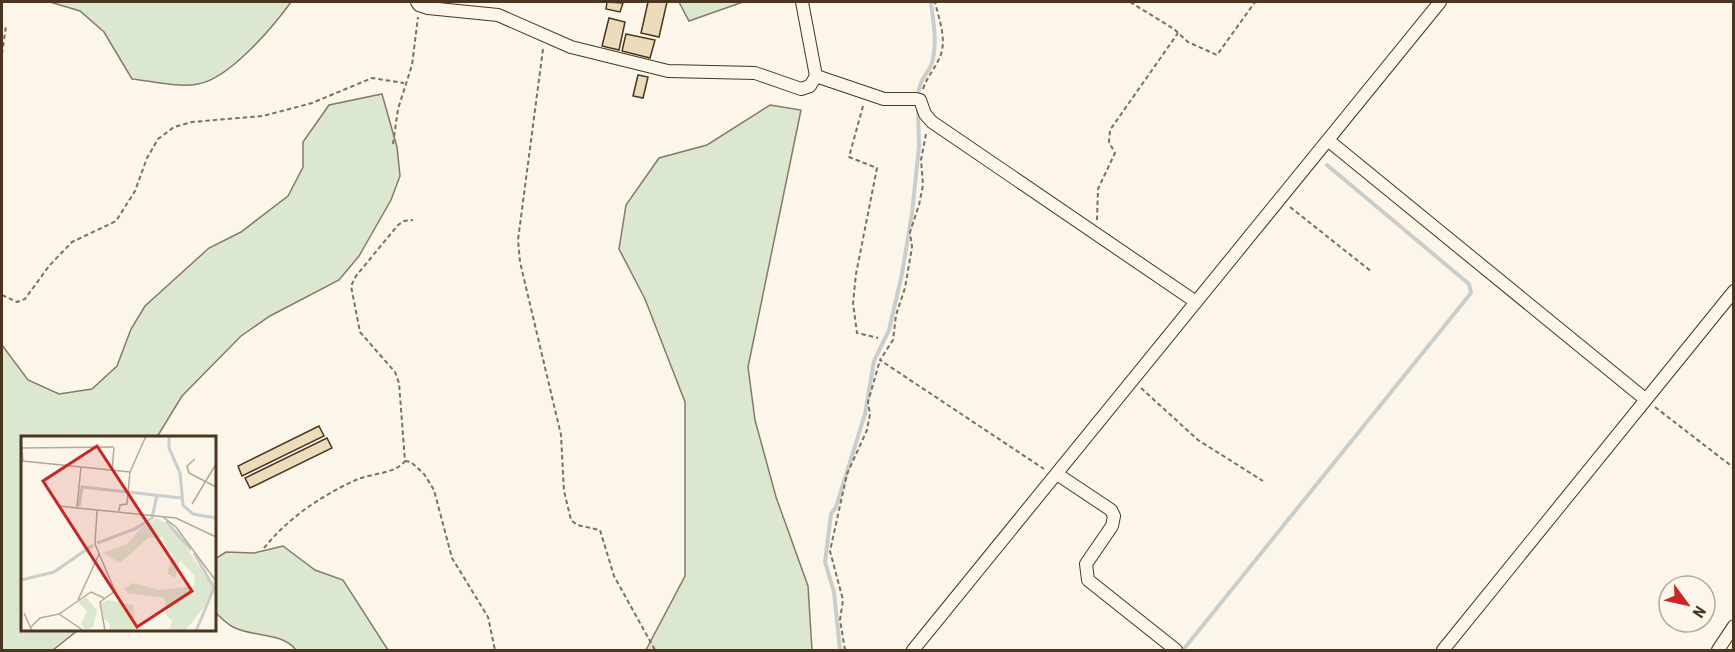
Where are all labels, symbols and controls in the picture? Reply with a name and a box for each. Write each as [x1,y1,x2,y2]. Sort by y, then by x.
inset map [21,436,216,631]
north arrow [1657,574,1717,634]
text: N [1689,603,1710,621]

